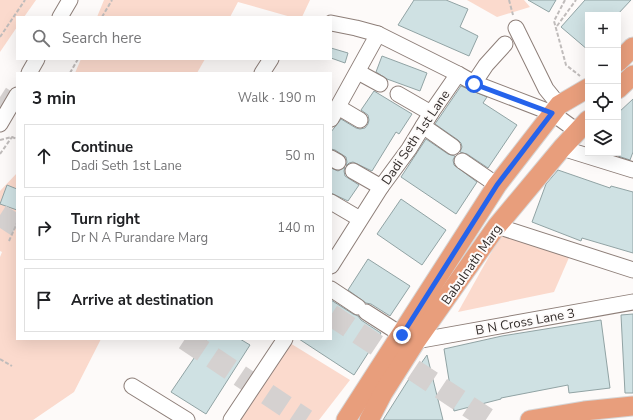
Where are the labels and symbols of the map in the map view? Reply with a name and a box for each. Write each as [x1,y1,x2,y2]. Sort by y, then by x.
route start [465,75,483,93]
street label: Dadi Seth 1st Lane [377,87,454,189]
street label: Babulnath Marg [437,221,506,308]
street label: B N Cross Lane 3 [474,304,576,340]
route end [393,326,411,344]

